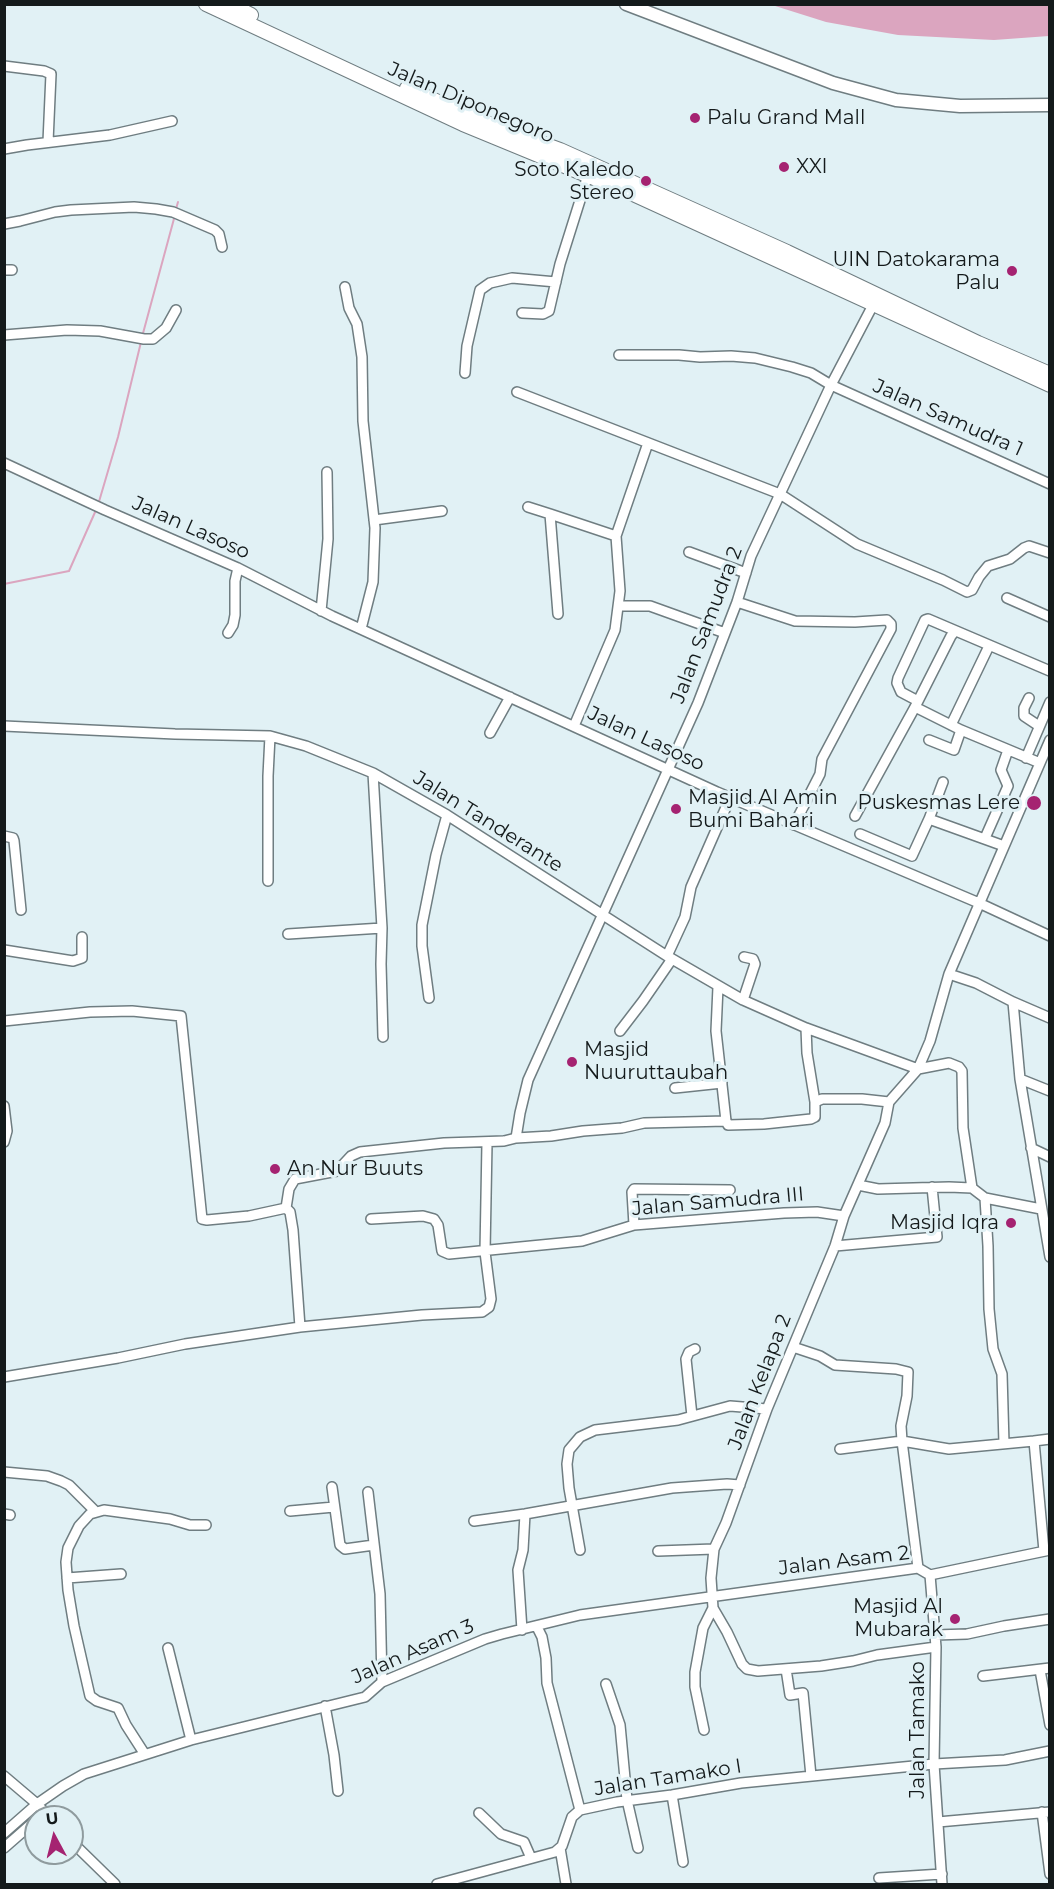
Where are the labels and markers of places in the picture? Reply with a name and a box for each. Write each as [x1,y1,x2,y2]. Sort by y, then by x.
place label: Palu Grand Mall [707,106,865,130]
marker: Palu Grand Mall [688,111,702,125]
place label: XXI [796,155,827,179]
place label: Soto Kaledo Stereo [514,158,634,205]
marker: XXI [777,160,791,174]
marker: Soto Kaledo Stereo [639,174,653,188]
place label: UIN Datokarama Palu [832,248,1000,295]
marker: UIN Datokarama Palu [1005,264,1019,278]
place label: Masjid Al Amin Bumi Bahari [688,786,838,833]
place label: Puskesmas Lere [857,791,1020,815]
marker: Puskesmas Lere [1025,794,1043,812]
marker: Masjid Al Amin Bumi Bahari [669,802,683,816]
place label: Masjid Nuuruttaubah [584,1038,728,1085]
marker: Masjid Nuuruttaubah [565,1055,579,1069]
place label: An Nur Buuts [287,1157,423,1181]
marker: An Nur Buuts [268,1162,282,1176]
place label: Masjid Iqra [890,1211,999,1235]
marker: Masjid Iqra [1004,1216,1018,1230]
place label: Masjid Al Mubarak [853,1595,943,1642]
marker: Masjid Al Mubarak [948,1612,962,1626]

